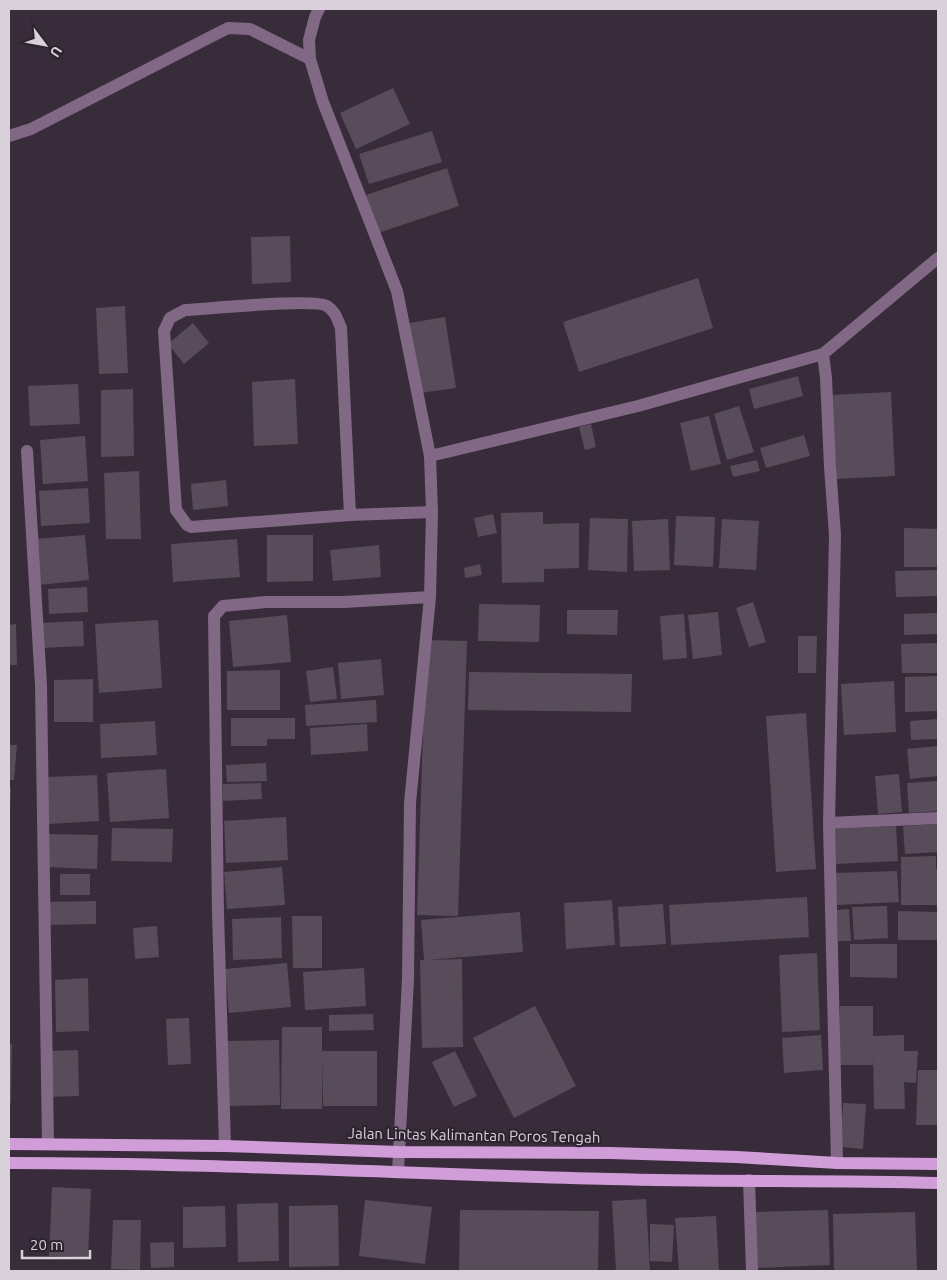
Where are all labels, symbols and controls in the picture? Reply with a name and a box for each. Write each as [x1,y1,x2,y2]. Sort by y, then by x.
north arrow [20,20,70,70]
text: U [47,43,65,60]
street label: Jalan Lintas Kalimantan Poros Tengah [348,1124,600,1146]
scale bar [22,1228,90,1260]
text: 20 m [30,1236,63,1253]

